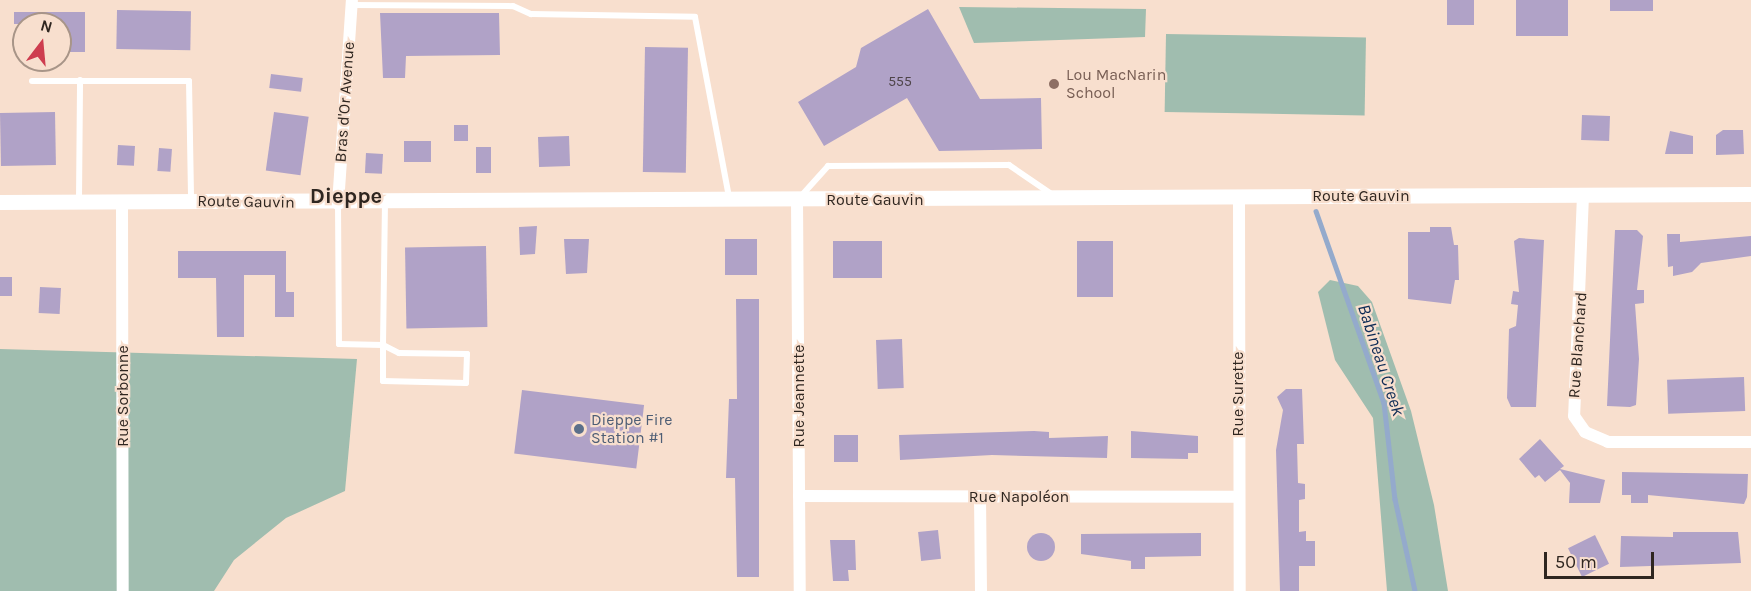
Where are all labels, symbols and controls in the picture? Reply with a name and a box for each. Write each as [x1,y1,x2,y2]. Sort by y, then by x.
north arrow [12,12,72,72]
text: N [38,15,55,37]
street label: Bras d'Or Avenue [331,41,359,163]
place label: Lou MacNarin School [1066,65,1166,103]
house number: 555 [888,74,912,90]
marker: Lou MacNarin School [1047,77,1061,91]
district label: Dieppe [310,184,382,210]
street label: Route Gauvin [1312,186,1410,206]
street label: Route Gauvin [826,190,924,210]
street label: Route Gauvin [197,192,295,212]
street label: Rue Blanchard [1565,291,1591,399]
water label: Babineau Creek [1353,301,1409,419]
street label: Rue Sorbonne [113,345,133,447]
street label: Rue Jeannette [789,345,809,447]
street label: Rue Surette [1228,351,1248,437]
place label: Dieppe Fire Station #1 [591,410,672,448]
marker: Dieppe Fire Station #1 [572,422,586,436]
street label: Rue Napoléon [969,487,1069,507]
scale bar [1547,540,1656,578]
text: 50 m [1555,551,1597,573]

